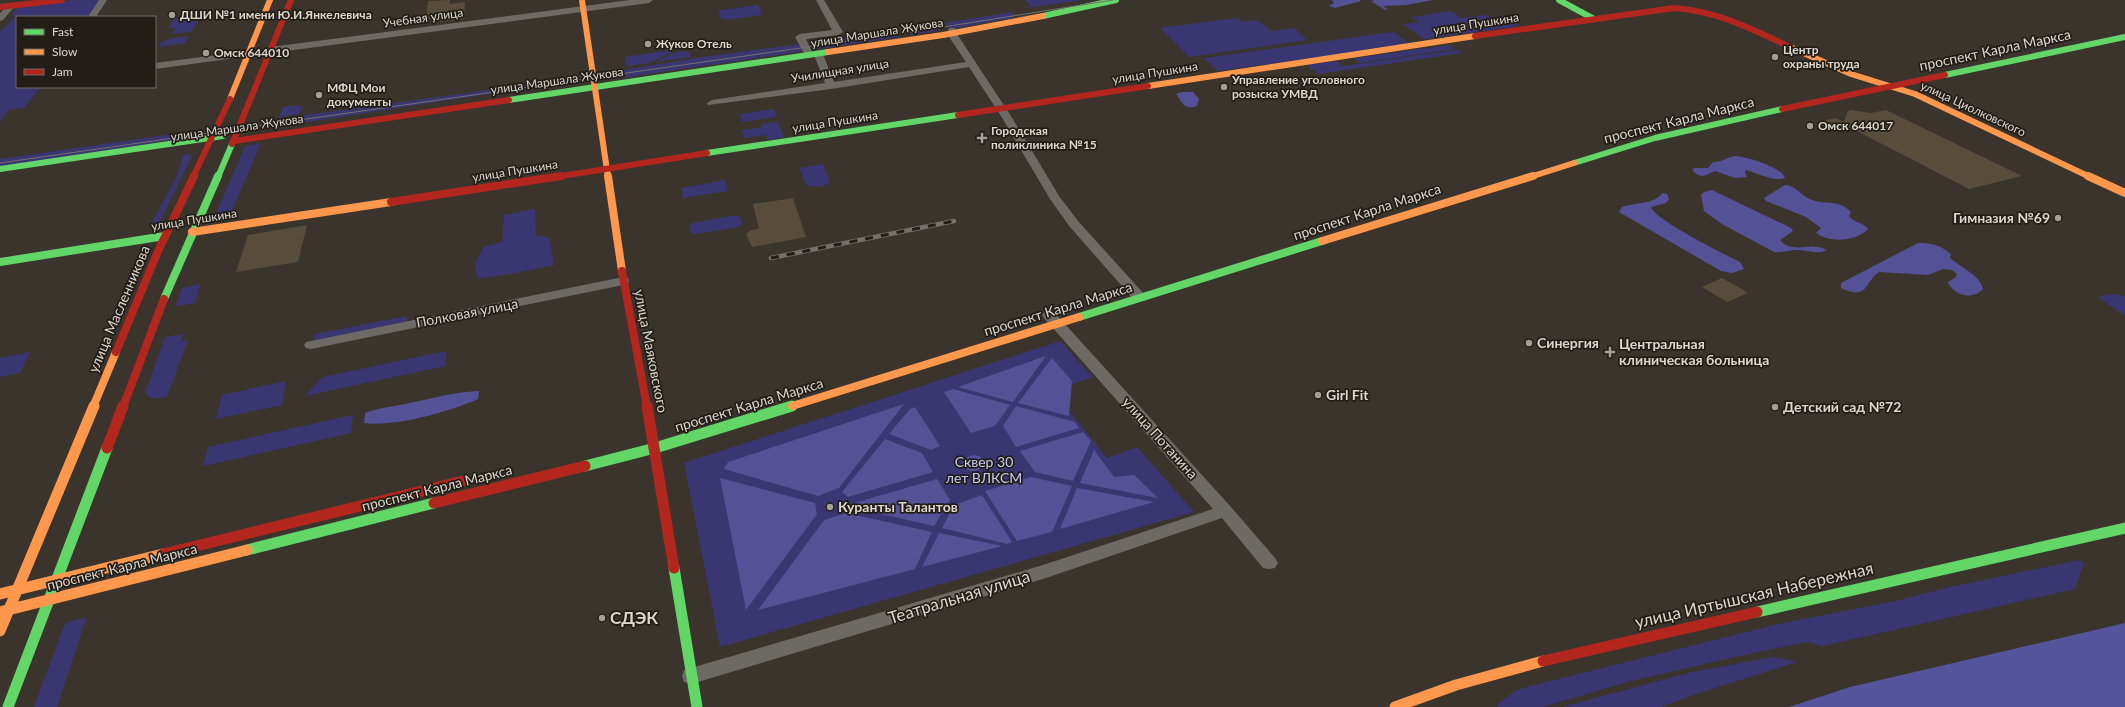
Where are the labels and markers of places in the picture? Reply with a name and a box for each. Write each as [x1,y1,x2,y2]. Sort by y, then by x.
place label: ДШИ №1 имени Ю.И.Янкелевича [180,7,372,22]
marker: ДШИ №1 имени Ю.И.Янкелевича [167,10,177,20]
place label: Жуков Отель [656,36,732,51]
marker: Жуков Отель [643,39,653,49]
place label: Центр охраны труда [1783,42,1860,71]
place label: Омск 644010 [214,45,289,60]
marker: Омск 644010 [201,48,211,58]
marker: Центр охраны труда [1770,52,1780,62]
place label: Управление уголовного розыска УМВД [1231,72,1365,101]
place label: МФЦ Мои документы [327,80,391,109]
marker: Управление уголовного розыска УМВД [1219,82,1229,92]
marker: МФЦ Мои документы [314,90,324,100]
place label: Омск 644017 [1818,118,1893,133]
marker: Омск 644017 [1805,121,1815,131]
place label: Городская поликлиника №15 [991,123,1097,152]
marker: Городская поликлиника №15 [976,132,988,144]
place label: Гимназия №69 [1953,209,2050,226]
marker: Гимназия №69 [2053,213,2063,223]
place label: Синергия [1537,334,1599,351]
place label: Центральная клиническая больница [1619,335,1769,368]
marker: Синергия [1524,338,1534,348]
marker: Центральная клиническая больница [1604,346,1616,358]
place label: Girl Fit [1326,386,1369,403]
marker: Girl Fit [1313,390,1323,400]
place label: Детский сад №72 [1783,398,1901,415]
marker: Детский сад №72 [1770,402,1780,412]
place label: Куранты Талантов [838,498,958,515]
marker: Куранты Талантов [825,502,835,512]
place label: СДЭК [610,607,658,628]
marker: СДЭК [597,613,607,623]

